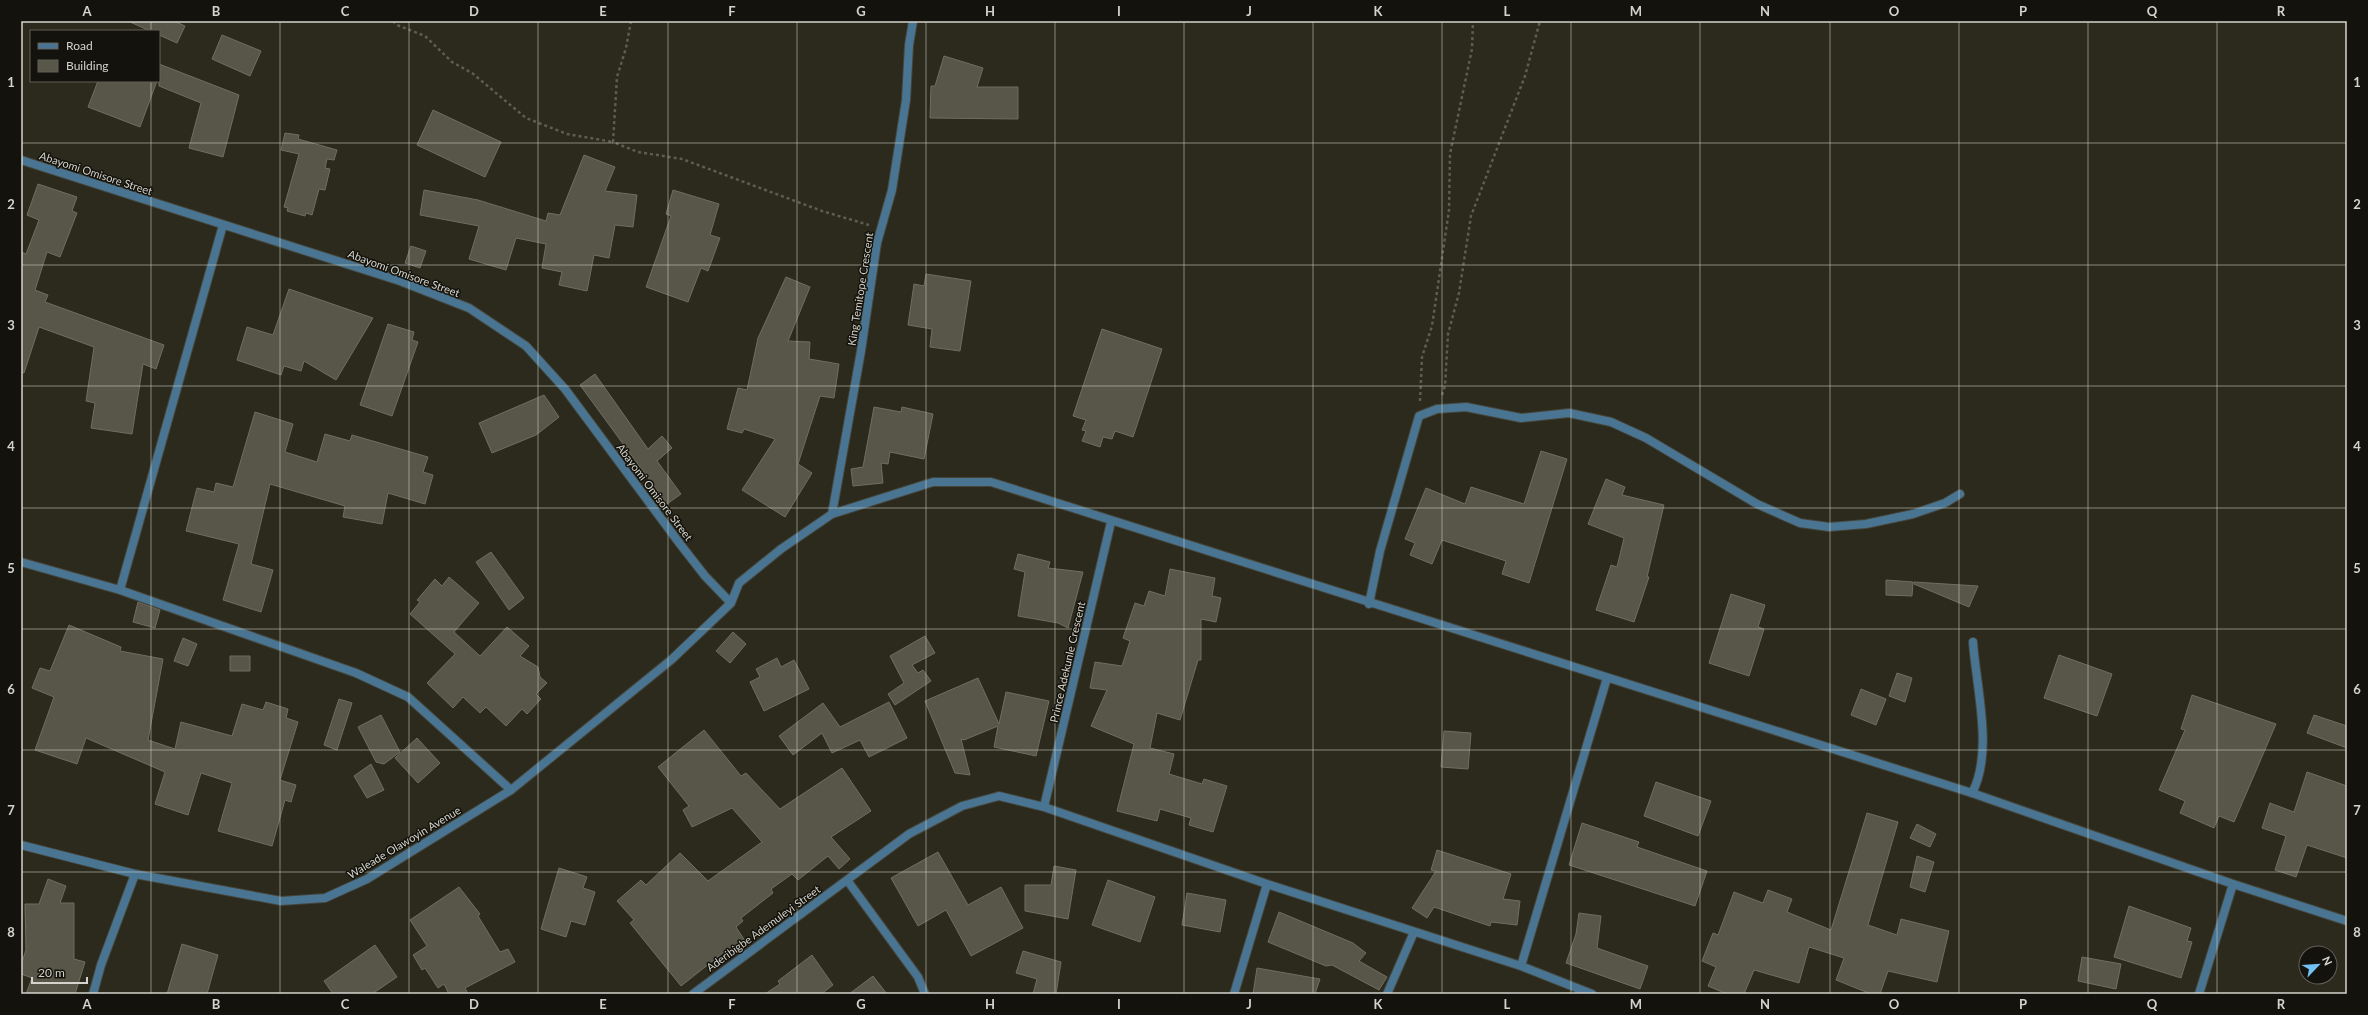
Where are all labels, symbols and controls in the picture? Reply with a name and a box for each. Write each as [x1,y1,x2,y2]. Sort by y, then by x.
text: A [81,3,92,19]
text: B [212,3,221,19]
text: C [341,3,350,19]
text: D [469,3,479,19]
text: E [599,3,607,19]
text: F [728,3,736,19]
text: G [856,3,866,19]
text: H [985,3,995,19]
text: I [1117,3,1121,19]
text: J [1246,3,1252,19]
text: K [1374,3,1384,19]
text: L [1504,3,1511,19]
text: M [1630,3,1642,19]
text: N [1760,3,1770,19]
text: O [1889,3,1900,19]
text: P [2019,3,2027,19]
text: Q [2147,3,2158,19]
text: R [2277,3,2286,19]
legend [30,30,160,82]
text: Road [66,38,93,53]
text: Building [66,58,109,73]
text: 1 [7,74,15,90]
text: 1 [2353,74,2361,90]
street label: Abayomi Omisore Street [38,149,154,197]
text: 2 [7,196,15,212]
text: 2 [2353,196,2361,212]
street label: King Temitope Crescent [845,231,875,347]
street label: Abayomi Omisore Street [346,247,462,299]
text: 3 [7,317,15,333]
text: 3 [2353,317,2361,333]
text: 4 [7,438,15,454]
text: 4 [2353,438,2361,454]
street label: Abayomi Omisore Street [614,441,696,543]
text: 5 [7,560,15,576]
text: 5 [2353,560,2361,576]
street label: Prince Adekunle Crescent [1047,600,1087,724]
text: 6 [7,681,15,697]
text: 6 [2353,681,2361,697]
text: 7 [7,802,15,818]
text: 7 [2353,802,2361,818]
street label: Waleade Olawoyin Avenue [345,803,463,881]
street label: Aderibigbe Ademuleyi Street [703,882,823,974]
text: 8 [7,924,15,940]
text: 8 [2353,924,2361,940]
north arrow [2298,945,2338,985]
text: N [2320,954,2335,967]
scale bar [32,959,87,985]
text: 20 m [38,965,65,980]
text: A [81,996,92,1012]
text: B [212,996,221,1012]
text: C [341,996,350,1012]
text: D [469,996,479,1012]
text: E [599,996,607,1012]
text: F [728,996,736,1012]
text: G [856,996,866,1012]
text: H [985,996,995,1012]
text: I [1117,996,1121,1012]
text: J [1246,996,1252,1012]
text: K [1374,996,1384,1012]
text: L [1504,996,1511,1012]
text: M [1630,996,1642,1012]
text: N [1760,996,1770,1012]
text: O [1889,996,1900,1012]
text: P [2019,996,2027,1012]
text: Q [2147,996,2158,1012]
text: R [2277,996,2286,1012]

